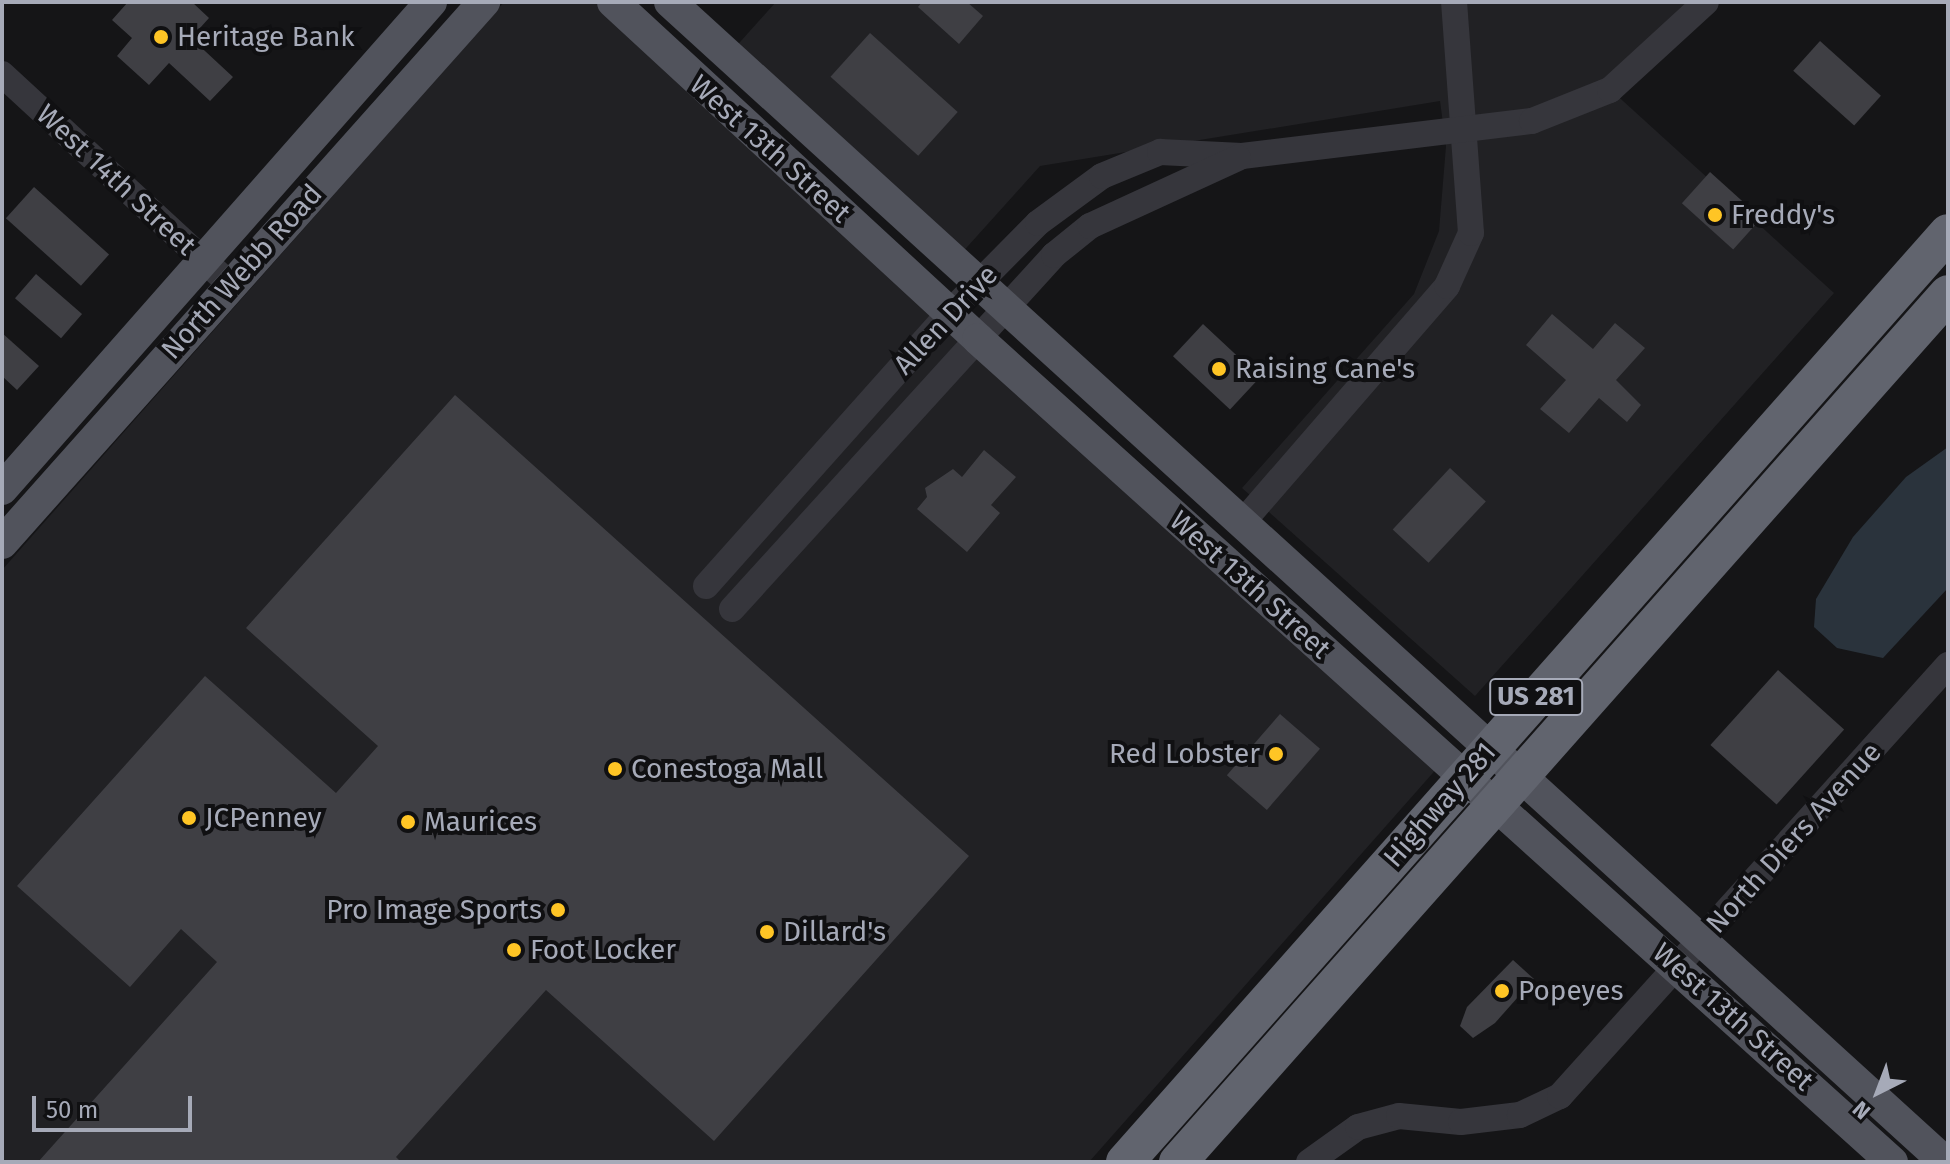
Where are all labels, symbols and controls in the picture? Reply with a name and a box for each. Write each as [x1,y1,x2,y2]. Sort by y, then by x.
place label: Heritage Bank [177,20,355,54]
marker: Heritage Bank [152,28,170,46]
street label: West 13th Street [683,68,857,230]
street label: West 14th Street [29,98,203,262]
street label: North Webb Road [155,178,329,366]
place label: Freddy's [1731,198,1835,232]
marker: Freddy's [1706,206,1724,224]
street label: Allen Drive [887,258,1005,382]
place label: Raising Cane's [1235,352,1415,386]
marker: Raising Cane's [1210,360,1228,378]
street label: West 13th Street [1163,504,1337,666]
road number: US 281 [1488,675,1584,719]
street label: Highway 281 [1377,736,1503,874]
street label: North Diers Avenue [1699,736,1889,940]
place label: Red Lobster [1109,737,1260,771]
marker: Red Lobster [1267,745,1285,763]
place label: Conestoga Mall [631,752,823,786]
marker: Conestoga Mall [606,760,624,778]
place label: JCPenney [205,801,322,835]
place label: Maurices [424,805,537,839]
marker: JCPenney [180,809,198,827]
marker: Maurices [399,813,417,831]
place label: Pro Image Sports [326,893,542,927]
marker: Pro Image Sports [549,901,567,919]
place label: Dillard's [783,915,886,949]
marker: Dillard's [758,923,776,941]
place label: Foot Locker [530,933,676,967]
street label: West 13th Street [1646,936,1820,1098]
marker: Foot Locker [505,941,523,959]
place label: Popeyes [1518,974,1624,1008]
marker: Popeyes [1493,982,1511,1000]
north arrow [1838,1052,1918,1132]
scale bar [36,1080,196,1130]
text: N [1847,1095,1876,1125]
text: 50 m [46,1096,98,1124]

